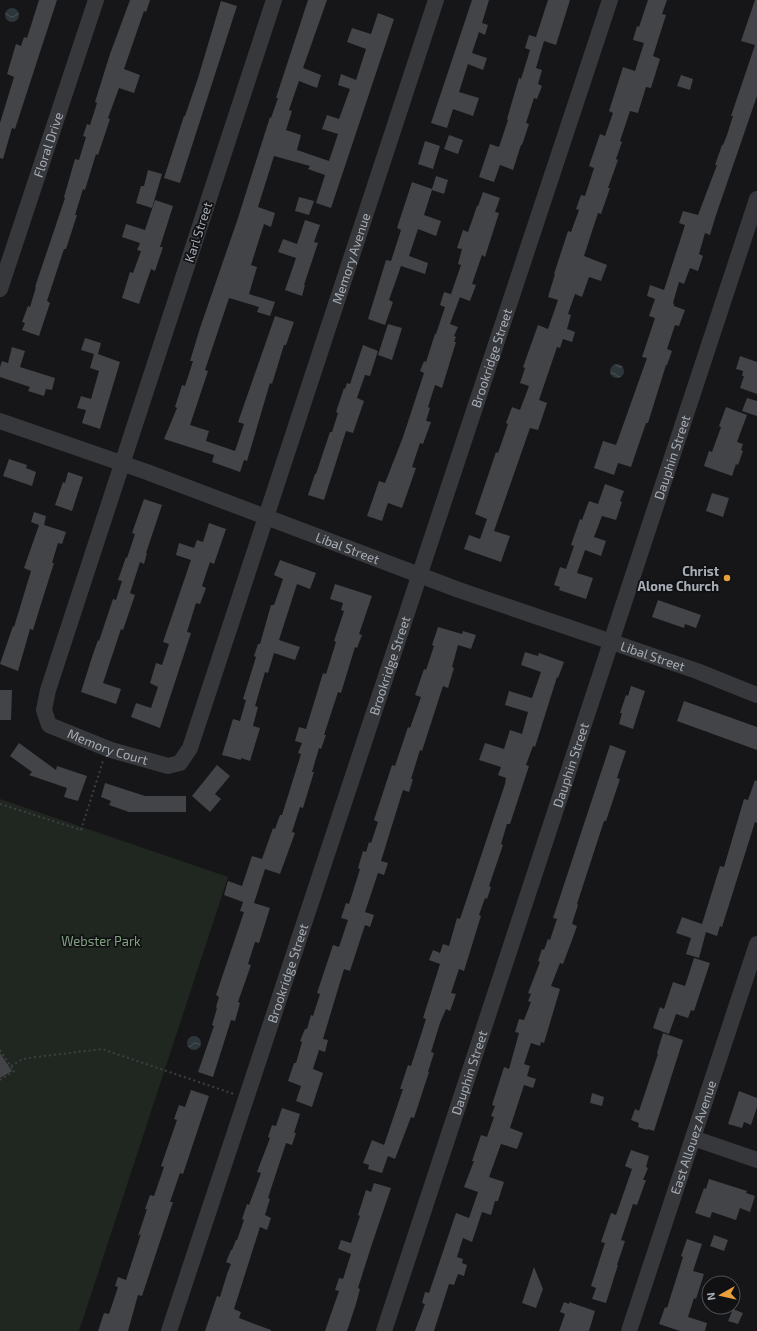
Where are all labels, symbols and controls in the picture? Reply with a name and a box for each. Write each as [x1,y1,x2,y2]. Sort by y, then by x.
street label: Floral Drive [30,110,66,180]
street label: Karl Street [181,200,215,264]
street label: Memory Avenue [329,211,373,306]
street label: Brookridge Street [467,306,515,410]
street label: Dauphin Street [651,413,693,502]
street label: Libal Street [313,528,382,567]
place label: Christ Alone Church [638,563,720,594]
marker: Christ Alone Church [722,573,732,583]
street label: Brookridge Street [366,614,413,717]
street label: Libal Street [619,638,687,674]
street label: Dauphin Street [549,721,592,809]
street label: Memory Court [65,725,150,768]
street label: Brookridge Street [264,921,311,1025]
park label: Webster Park [61,933,141,949]
street label: Dauphin Street [448,1028,491,1117]
street label: East Allouez Avenue [667,1078,719,1196]
north arrow [701,1275,741,1315]
text: N [704,1292,718,1301]

